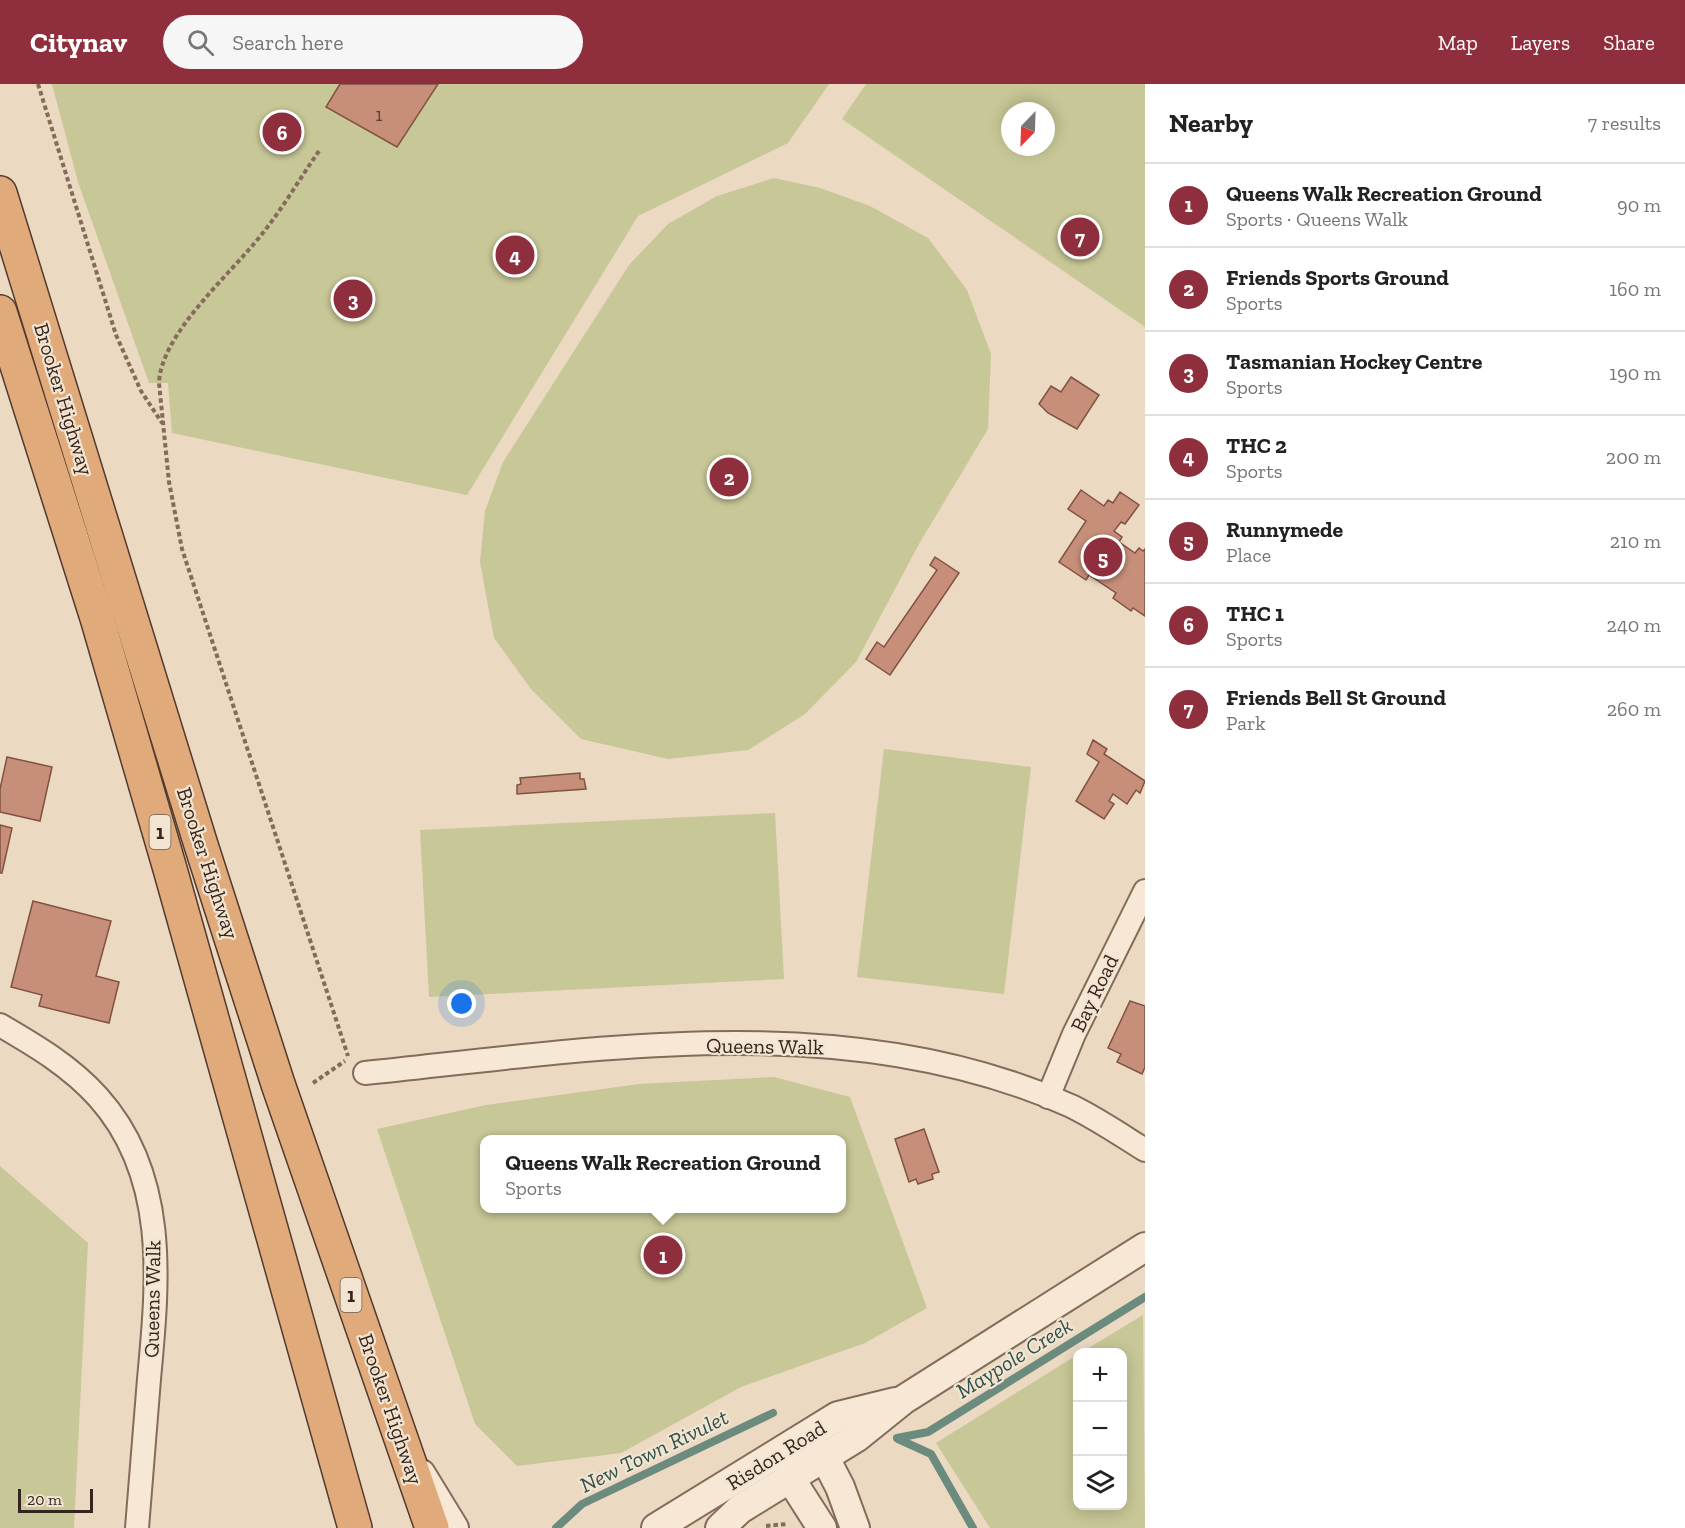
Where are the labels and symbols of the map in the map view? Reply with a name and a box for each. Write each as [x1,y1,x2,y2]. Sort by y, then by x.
north arrow [1001,102,1055,156]
house number: 1 [376,104,383,126]
pin: 6 [262,110,302,154]
pin: 7 [1060,214,1100,260]
pin: 4 [496,232,534,278]
pin: 3 [334,276,372,322]
street label: Brooker Highway [29,320,99,478]
pin: 2 [710,454,748,500]
pin: 5 [1084,534,1122,580]
street label: Brooker Highway [172,784,244,942]
road number: 1 [150,815,170,849]
street label: Bay Road [1065,950,1124,1036]
your location [447,989,476,1018]
street label: Queens Walk [706,1032,824,1060]
pin: 1 [644,1232,682,1278]
street label: Queens Walk [138,1240,166,1358]
road number: 1 [340,1278,362,1312]
water label: Maypole Creek [951,1312,1077,1404]
street label: Brooker Highway [353,1330,429,1488]
water label: New Town Rivulet [575,1403,733,1499]
street label: Risdon Road [722,1414,831,1495]
scale bar [18,1486,93,1514]

